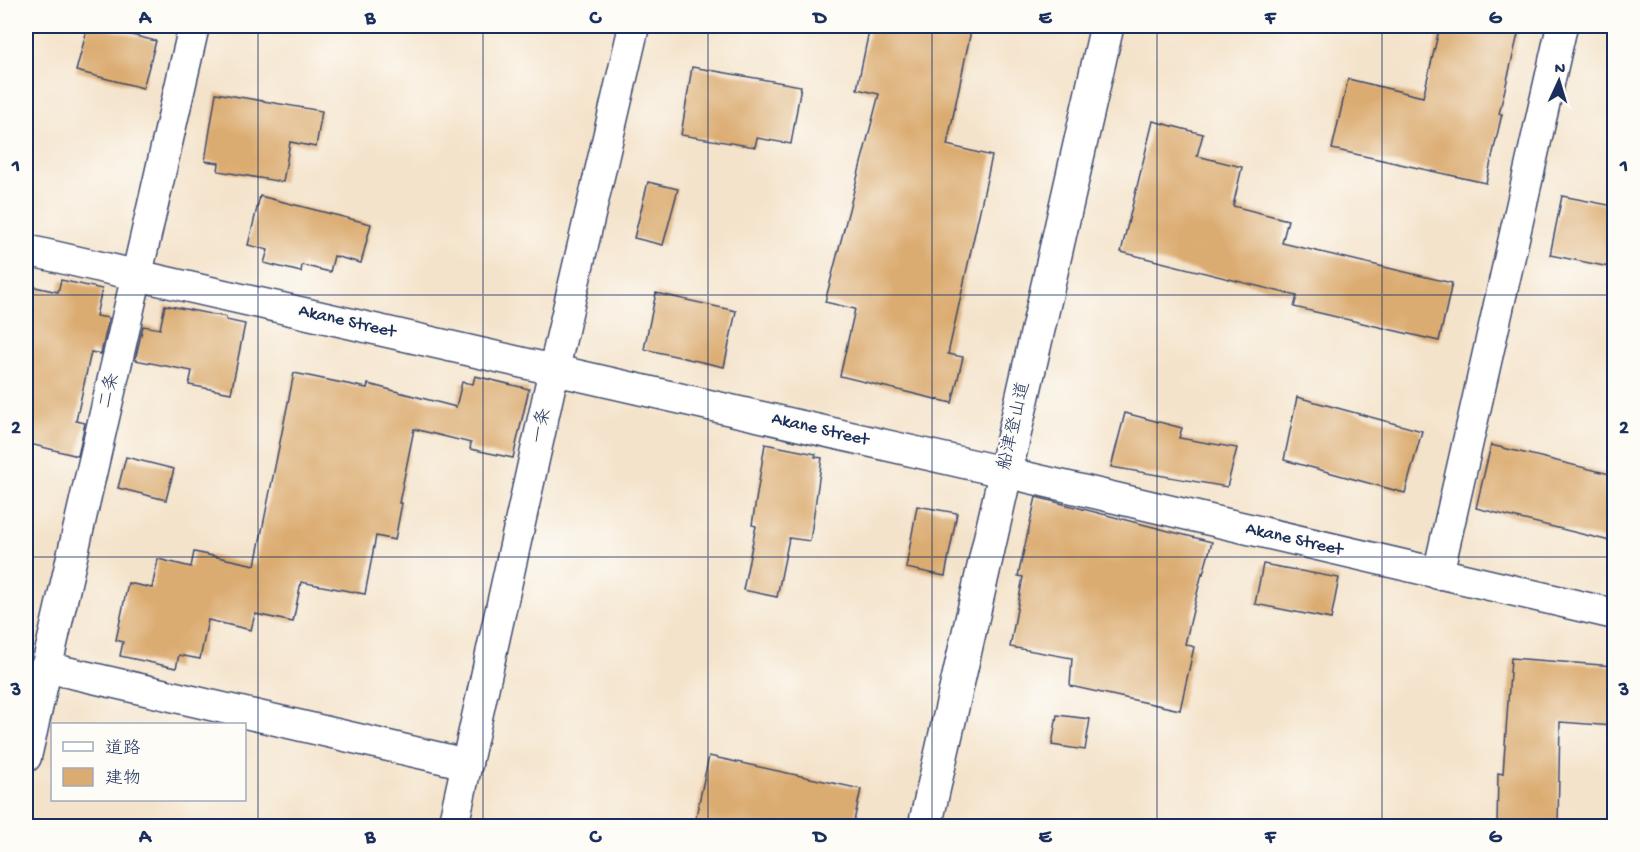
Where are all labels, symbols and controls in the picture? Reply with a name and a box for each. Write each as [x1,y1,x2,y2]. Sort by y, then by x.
text: A [138,8,153,31]
text: B [364,8,376,31]
text: C [589,8,603,31]
text: D [811,8,827,31]
text: E [1039,8,1053,31]
text: F [1264,8,1277,31]
text: G [1489,8,1503,31]
north arrow [1529,51,1589,111]
text: N [1554,60,1566,79]
text: 1 [11,156,20,179]
text: 1 [1619,156,1628,179]
street label: Akane Street [297,301,399,344]
street label: 二条 [95,371,124,411]
street label: 船津登山道 [994,380,1035,472]
street label: 一条 [527,406,556,446]
street label: Akane Street [770,409,872,452]
text: 2 [11,418,21,441]
text: 2 [1619,418,1629,441]
street label: Akane Street [1244,519,1346,562]
text: 3 [10,680,21,703]
text: 3 [1618,680,1629,703]
legend [51,723,246,801]
text: 道路 [105,738,141,760]
text: 建物 [105,768,141,790]
text: A [138,827,153,850]
text: B [364,827,376,850]
text: C [589,827,603,850]
text: D [811,827,827,850]
text: E [1039,827,1053,850]
text: F [1264,827,1277,850]
text: G [1489,827,1503,850]

